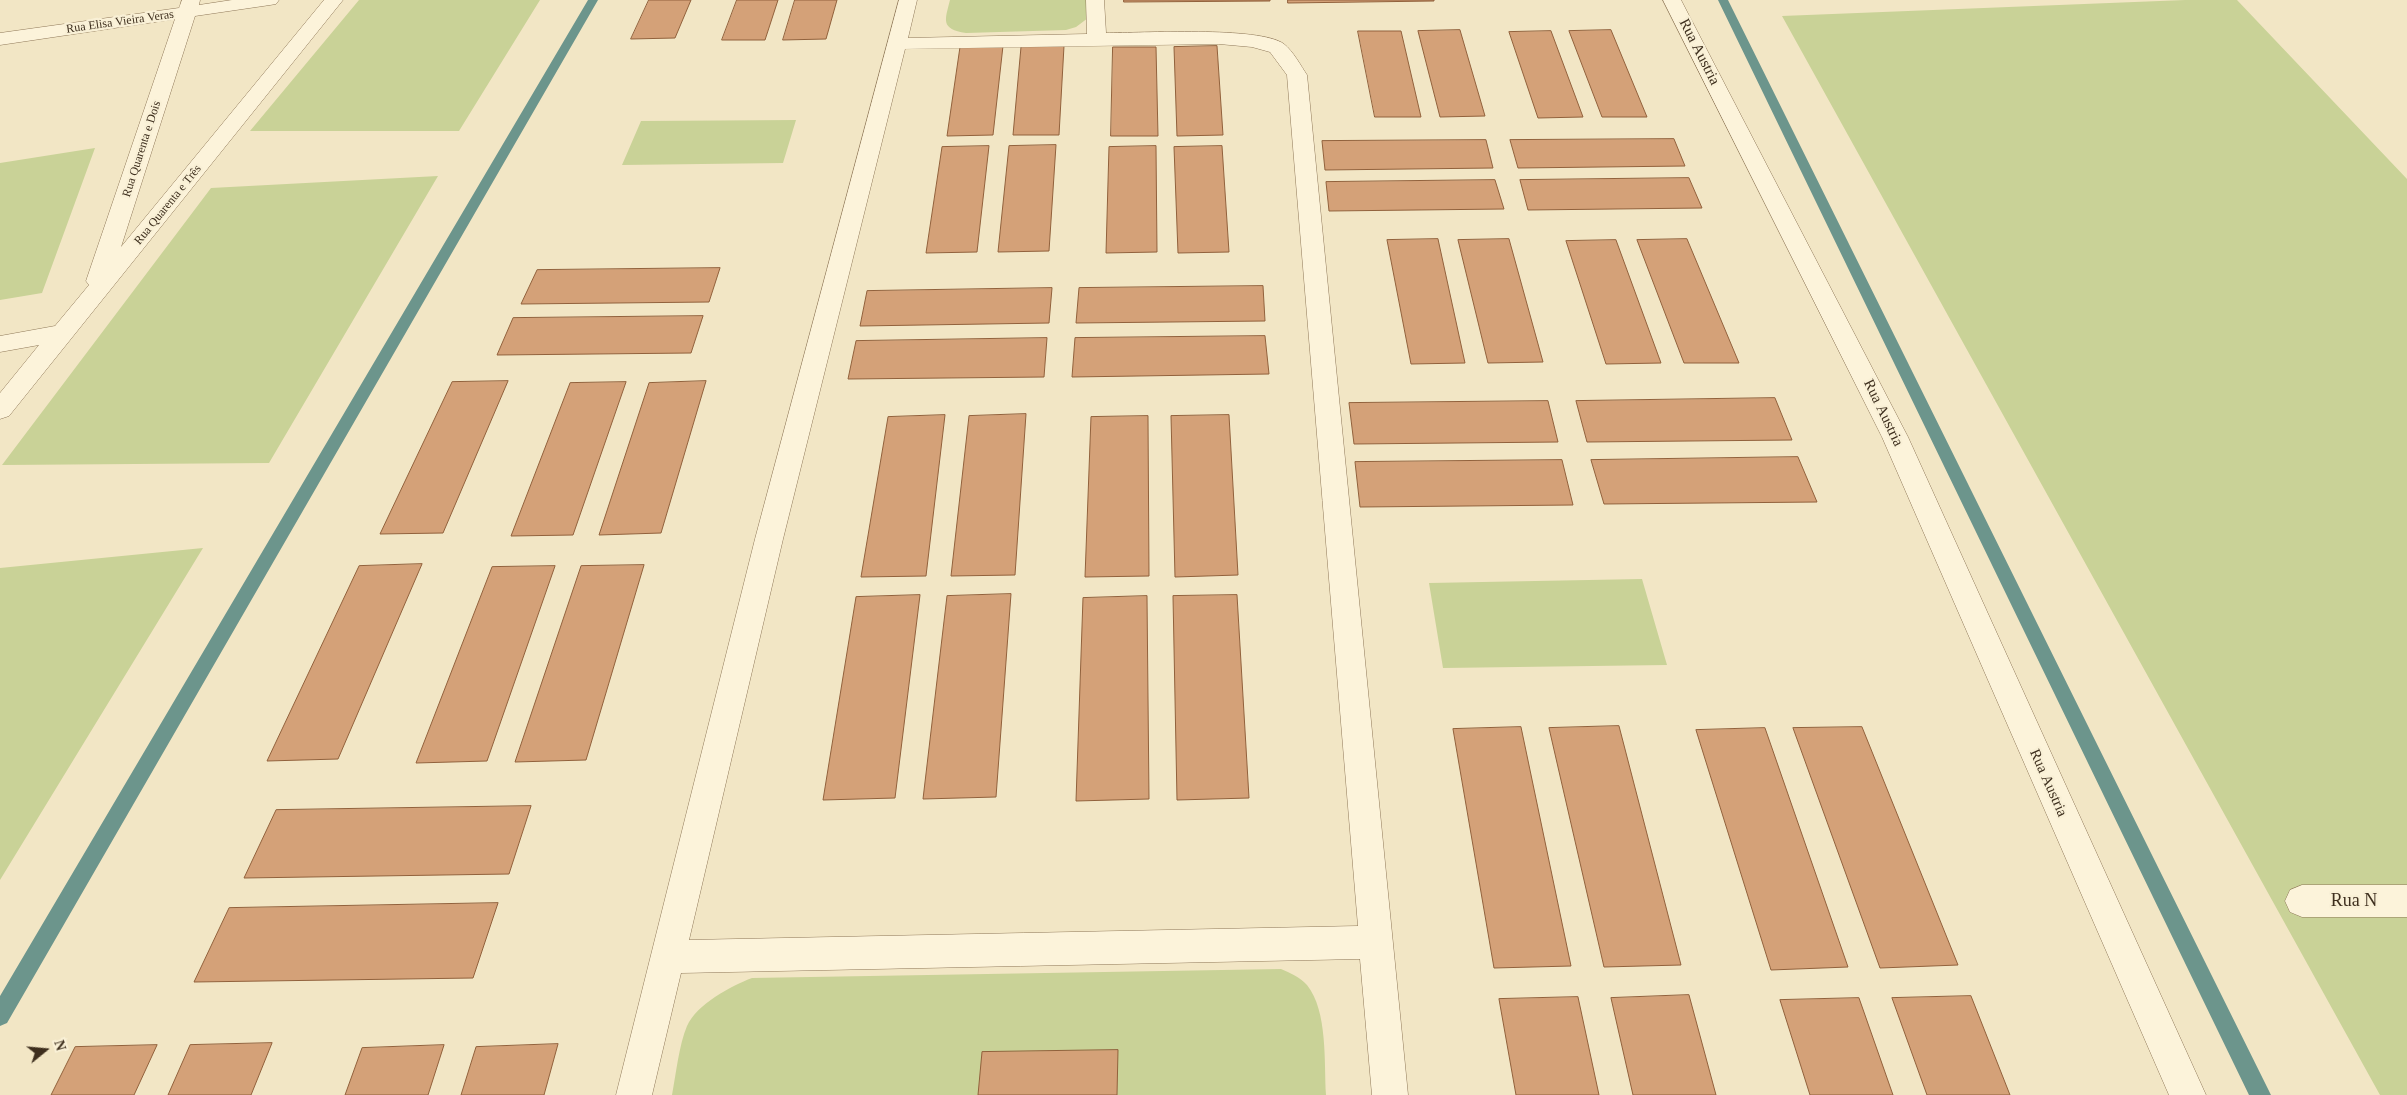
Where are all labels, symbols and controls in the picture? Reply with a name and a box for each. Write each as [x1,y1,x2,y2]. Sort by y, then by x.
street label: Rua Elisa Vieira Veras [65,7,175,37]
street label: Rua Austria [1675,16,1723,88]
street label: Rua Quarenta e Dois [120,99,164,199]
street label: Rua Quarenta e Três [131,162,205,248]
street label: Rua Austria [1859,377,1907,449]
street label: Rua Austria [2025,746,2071,820]
street label: Rua N [2331,890,2377,912]
north arrow [20,1025,70,1075]
text: N [51,1038,68,1053]

